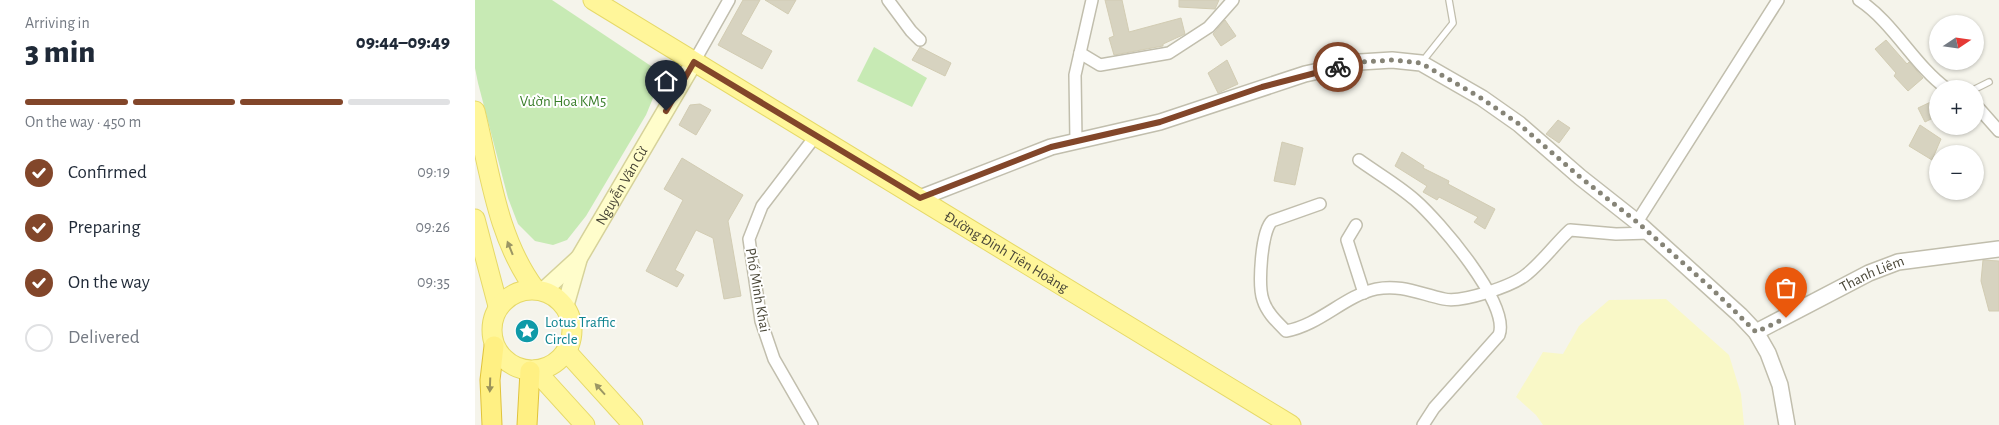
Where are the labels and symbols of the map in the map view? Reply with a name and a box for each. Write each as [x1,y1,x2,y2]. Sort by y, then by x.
north arrow [1929,15,1984,70]
courier [1313,42,1363,92]
pin [645,60,687,111]
park label: Vườn Hoa KM5 [520,94,606,109]
street label: Nguyễn Văn Cừ [593,144,651,228]
street label: Đường Đinh Tiên Hoàng [942,209,1071,296]
one-way arrow [505,241,513,255]
street label: Phố Minh Khai [743,247,772,333]
street label: Thanh Liêm [1838,253,1906,295]
pin [1765,267,1807,318]
place label: Lotus Traffic Circle [545,315,616,347]
place icon: Lotus Traffic Circle [514,318,540,344]
one-way arrow [486,378,494,394]
one-way arrow [594,383,606,395]

